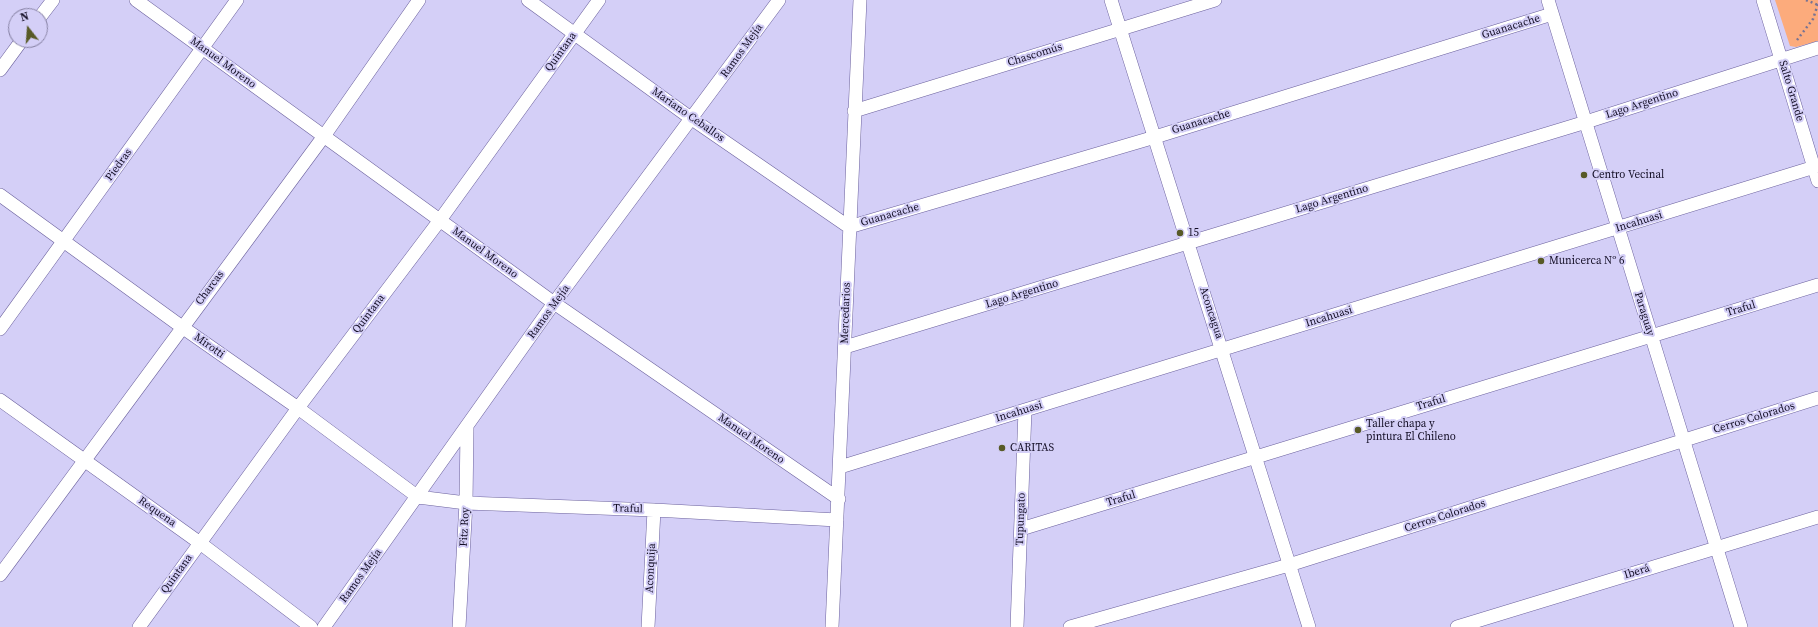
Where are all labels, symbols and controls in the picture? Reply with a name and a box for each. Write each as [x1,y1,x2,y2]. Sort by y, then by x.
north arrow [8,8,48,48]
text: N [19,9,31,25]
street label: Guanacache [1480,12,1542,42]
street label: Ramos Mejía [718,22,766,80]
street label: Quintana [542,30,580,74]
street label: Manuel Moreno [188,35,258,91]
street label: Chascomús [1006,40,1064,70]
street label: Salto Grande [1776,59,1806,123]
street label: Mariano Ceballos [649,85,727,145]
street label: Lago Argentino [1604,86,1680,122]
street label: Guanacache [1170,107,1232,137]
street label: Piedras [103,146,135,184]
place label: Centro Vecinal [1592,168,1664,182]
marker: Centro Vecinal [1579,170,1589,180]
street label: Lago Argentino [1294,182,1370,216]
street label: Guanacache [859,200,921,230]
street label: Incahuasi [1614,209,1664,235]
street label: Manuel Moreno [450,225,520,281]
place label: 15 [1188,226,1199,240]
marker: 15 [1175,228,1185,238]
place label: Municerca Nº 6 [1549,254,1624,268]
marker: Municerca Nº 6 [1536,256,1546,266]
street label: Charcas [193,268,227,308]
street label: Lago Argentino [984,277,1060,311]
street label: Mercedarios [838,282,854,344]
street label: Ramos Mejía [525,283,573,341]
street label: Aconcagua [1196,285,1226,341]
street label: Paraguay [1631,290,1657,338]
street label: Quintana [350,292,388,336]
street label: Traful [1725,298,1757,320]
street label: Incahuasi [1304,304,1354,330]
street label: Mirotti [191,331,227,361]
street label: Traful [1415,392,1447,414]
street label: Incahuasi [994,399,1044,425]
street label: Cerros Colorados [1712,399,1796,437]
street label: Manuel Moreno [715,411,787,467]
place label: Taller chapa y pintura El Chileno [1366,417,1456,443]
marker: Taller chapa y pintura El Chileno [1353,425,1363,435]
place label: CARITAS [1010,441,1054,455]
marker: CARITAS [997,443,1007,453]
street label: Traful [1105,488,1137,510]
street label: Tupungato [1013,492,1029,546]
street label: Requena [136,494,178,530]
street label: Cerros Colorados [1403,497,1487,535]
street label: Traful [613,502,643,516]
street label: Fitz Roy [457,507,473,547]
street label: Aconquija [643,543,659,593]
street label: Ramos Mejía [337,547,385,605]
street label: Quintana [158,552,196,596]
street label: Iberá [1623,562,1651,582]

